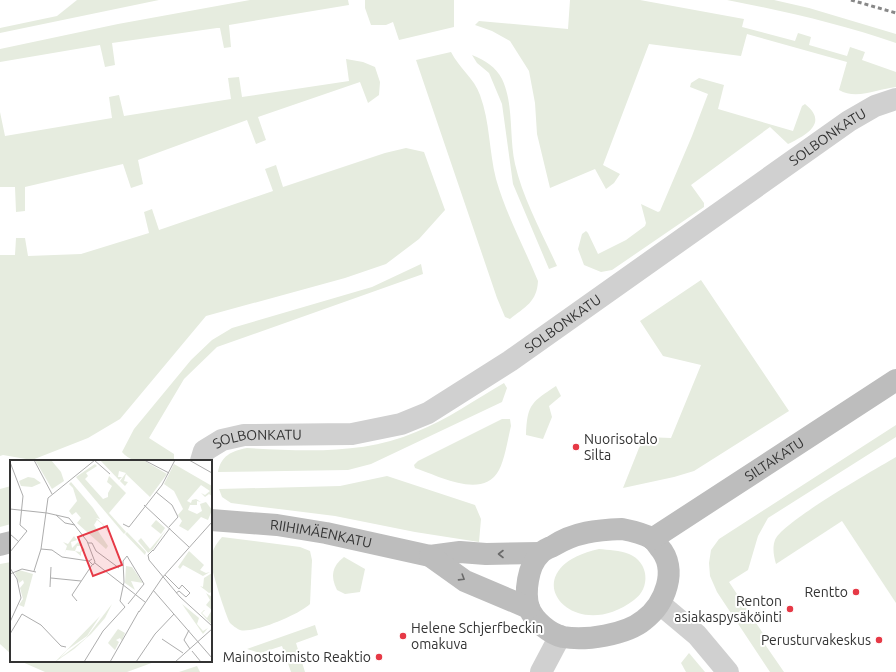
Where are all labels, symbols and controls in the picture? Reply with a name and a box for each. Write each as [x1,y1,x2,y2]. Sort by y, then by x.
street label: SOLBONKATU [786,105,869,169]
street label: SOLBONKATU [521,291,604,356]
street label: SOLBONKATU [210,426,302,452]
place label: Nuorisotalo Silta [584,431,658,463]
street label: SILTAKATU [742,434,807,484]
marker: Nuorisotalo Silta [571,442,581,452]
inset map [10,460,212,662]
street label: RIIHIMÄENKATU [270,517,373,551]
one-way arrow [498,550,504,558]
one-way arrow [458,574,465,581]
place label: Rentto [804,584,848,600]
marker: Rentto [851,587,861,597]
place label: Renton asiakaspysäköinti [674,593,782,625]
marker: Renton asiakaspysäköinti [785,604,795,614]
place label: Helene Schjerfbeckin omakuva [411,620,543,652]
marker: Helene Schjerfbeckin omakuva [398,631,408,641]
place label: Perusturvakeskus [761,632,871,648]
marker: Perusturvakeskus [874,635,884,645]
place label: Mainostoimisto Reaktio [223,649,371,665]
marker: Mainostoimisto Reaktio [374,652,384,662]

